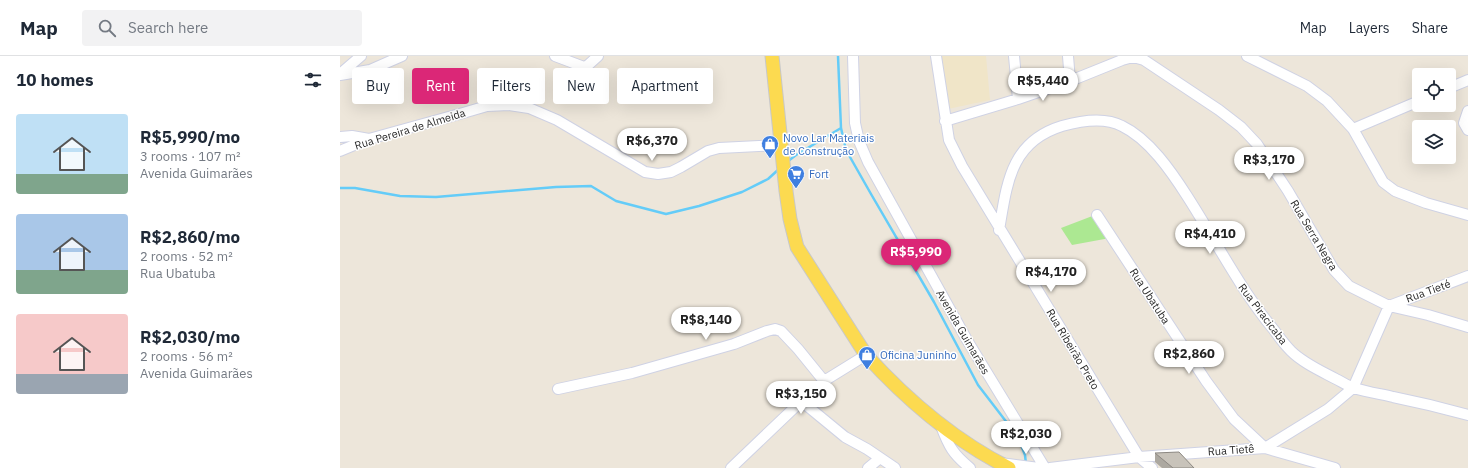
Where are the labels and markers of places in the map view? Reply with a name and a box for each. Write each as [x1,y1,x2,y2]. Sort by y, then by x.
pin: R$5,440 [1006,68,1080,102]
pin: R$6,370 [615,128,689,162]
place label: Novo Lar Materiais de Construção [783,131,874,158]
shop icon: Novo Lar Materiais de Construção [760,134,780,159]
pin: R$3,170 [1232,147,1306,181]
supermarket icon: Fort [786,164,806,189]
place label: Fort [809,167,829,181]
pin: R$4,410 [1173,221,1247,255]
pin: R$5,990 [879,239,953,273]
pin: R$4,170 [1014,259,1088,293]
pin: R$8,140 [669,307,743,341]
pin: R$2,860 [1152,341,1226,375]
shop icon: Oficina Juninho [857,345,877,370]
place label: Oficina Juninho [880,348,957,362]
pin: R$3,150 [764,381,838,415]
pin: R$2,030 [989,421,1063,455]

